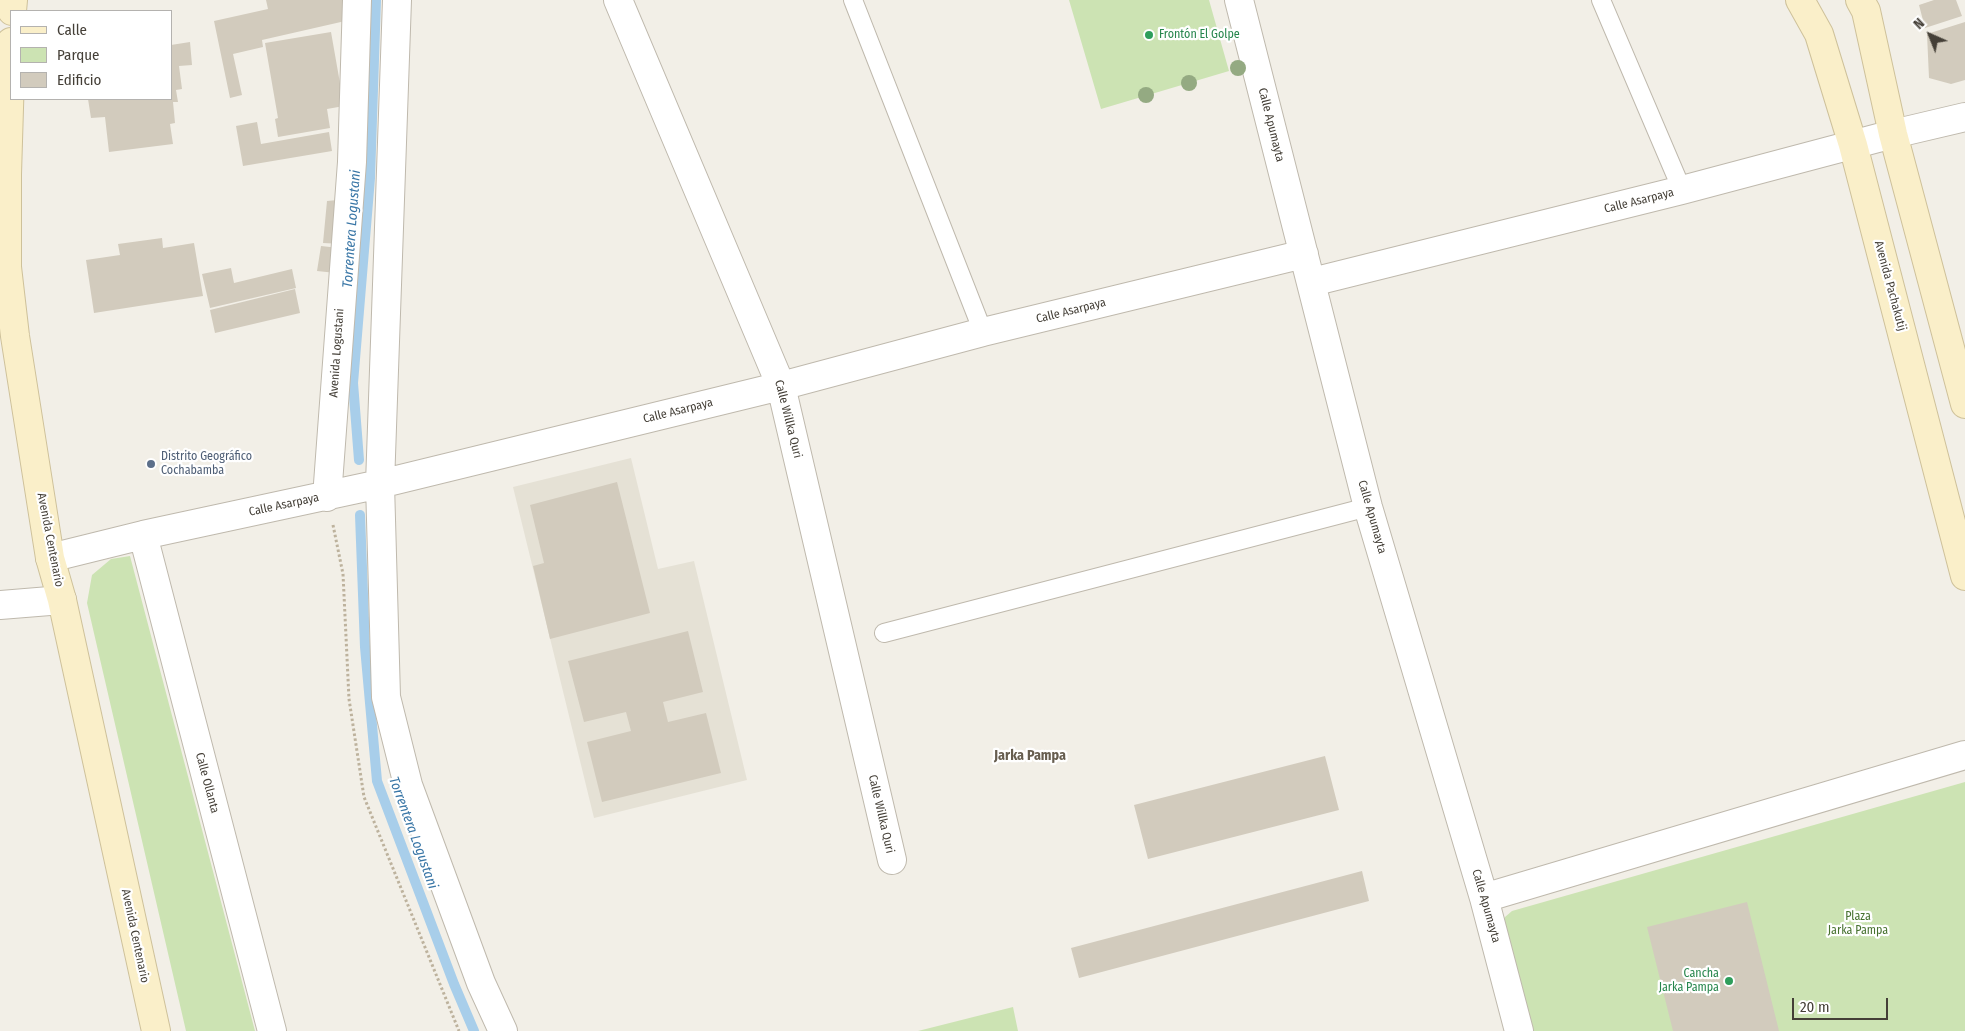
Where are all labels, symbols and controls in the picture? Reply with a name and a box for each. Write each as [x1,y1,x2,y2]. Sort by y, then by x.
legend [10,10,172,100]
north arrow [1905,10,1955,60]
text: N [1910,15,1928,33]
text: Calle [57,21,87,39]
place label: Frontón El Golpe [1159,28,1240,42]
marker: Frontón El Golpe [1143,29,1155,41]
text: Parque [57,46,100,64]
text: Edificio [57,71,102,89]
street label: Calle Apumayta [1255,87,1287,163]
water label: Torrentera Logustani [339,169,365,289]
street label: Calle Asarpaya [1603,185,1675,217]
street label: Avenida Pachakutij [1871,239,1909,333]
street label: Calle Asarpaya [1035,295,1107,327]
street label: Avenida Logustani [327,308,347,398]
street label: Calle Willka Quri [771,378,805,460]
street label: Calle Asarpaya [642,395,714,427]
place label: Distrito Geográfico Cochabamba [161,450,252,478]
marker: Distrito Geográfico Cochabamba [145,458,157,470]
street label: Calle Apumayta [1355,479,1389,555]
street label: Calle Asarpaya [248,491,320,519]
street label: Avenida Centenario [34,492,66,588]
district label: Jarka Pampa [994,748,1066,764]
street label: Calle Ollanta [192,751,222,815]
street label: Calle Willka Quri [865,773,897,855]
water label: Torrentera Logustani [385,775,441,891]
street label: Calle Apumayta [1469,868,1503,944]
street label: Avenida Centenario [118,888,152,984]
park label: Plaza Jarka Pampa [1828,910,1888,938]
place label: Cancha Jarka Pampa [1659,967,1719,995]
marker: Cancha Jarka Pampa [1723,975,1735,987]
scale bar [1795,988,1891,1020]
text: 20 m [1800,998,1830,1016]

